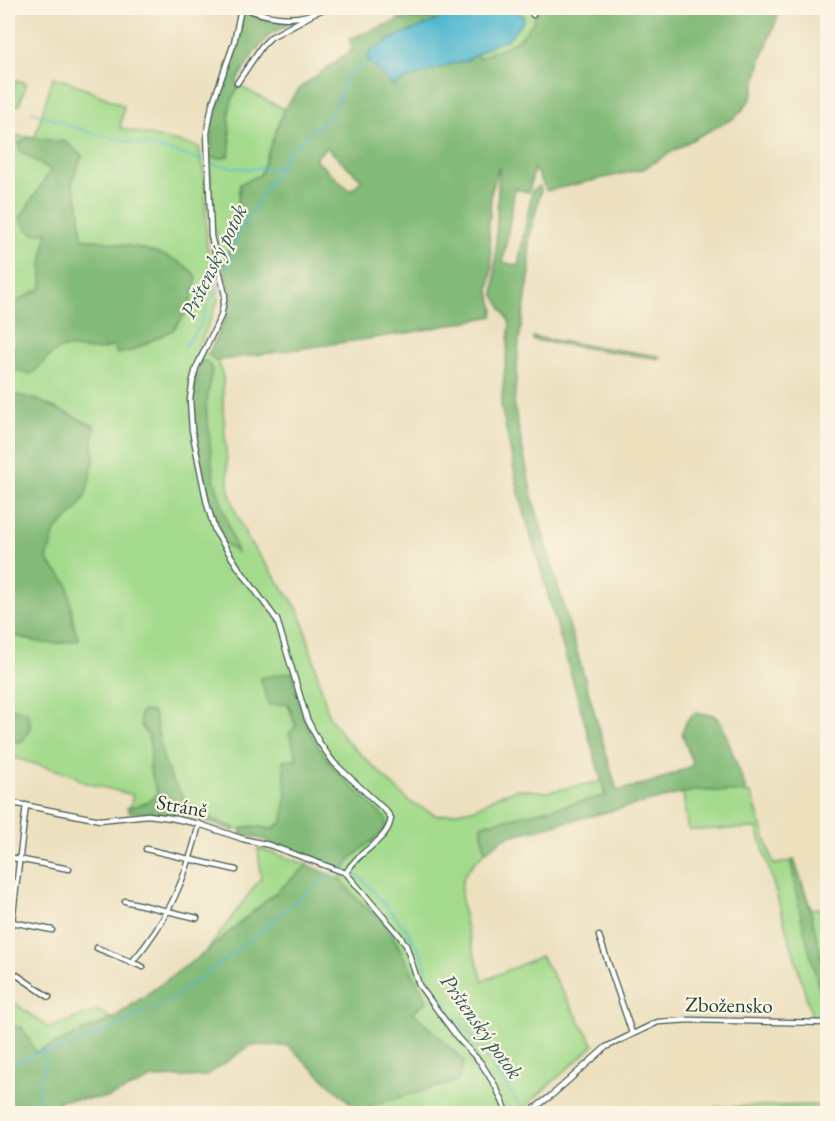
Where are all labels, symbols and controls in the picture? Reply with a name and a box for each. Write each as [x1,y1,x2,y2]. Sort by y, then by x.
water label: Prštenský potok [173,199,254,323]
street label: Stráně [155,788,210,823]
water label: Prštenský potok [433,968,530,1085]
street label: Zbožensko [685,990,773,1019]

